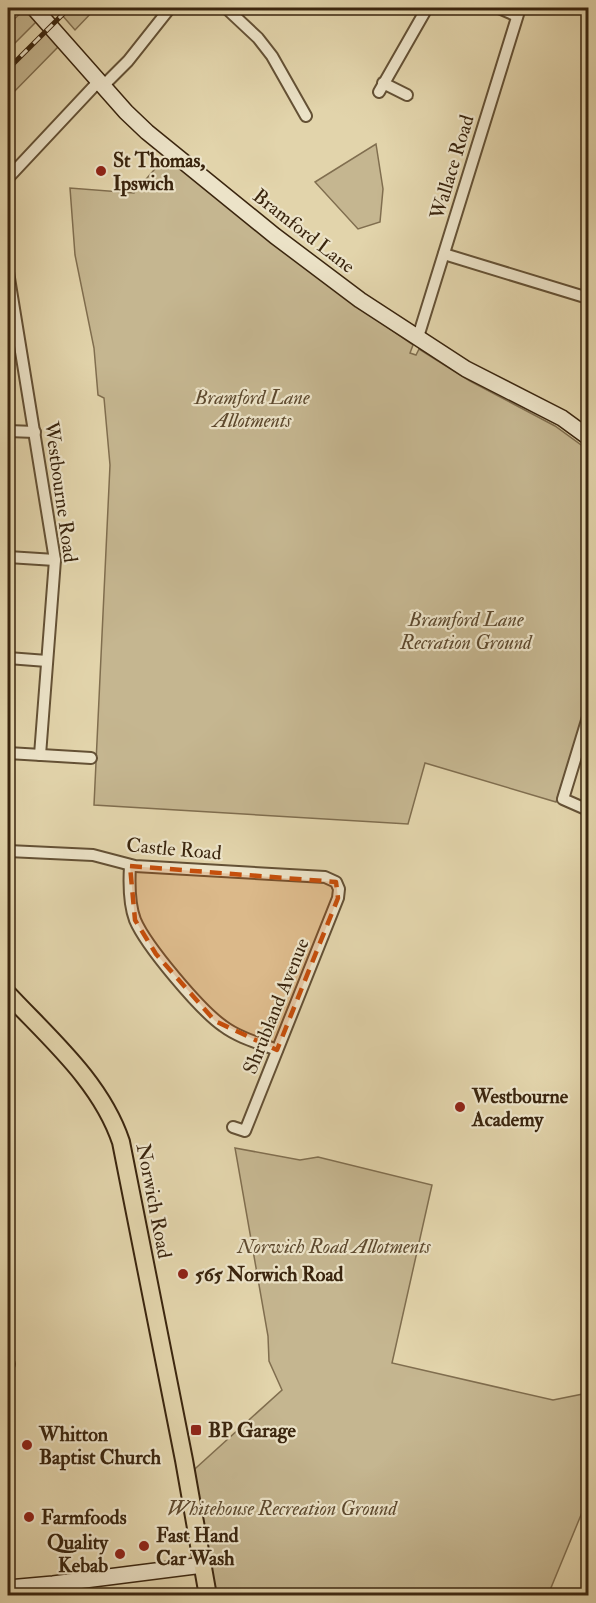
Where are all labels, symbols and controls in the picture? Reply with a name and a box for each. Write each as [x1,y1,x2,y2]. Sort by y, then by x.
street label: Wallace Road [424,112,480,223]
place label: St Thomas, Ipswich [113,148,205,197]
marker: St Thomas, Ipswich [94,164,108,178]
street label: Bramford Lane [248,183,360,279]
park label: Bramford Lane Allotments [193,385,310,433]
street label: Westbourne Road [39,419,83,564]
park label: Bramford Lane Recration Ground [399,607,533,655]
street label: Castle Road [125,832,223,866]
street label: Shrubland Avenue [237,934,315,1078]
place label: Westbourne Academy [471,1084,569,1133]
marker: Westbourne Academy [453,1100,467,1114]
street label: Norwich Road [131,1141,177,1261]
park label: Norwich Road Allotments [237,1234,431,1259]
place label: 565 Norwich Road [195,1262,344,1287]
marker: 565 Norwich Road [176,1267,190,1281]
place label: BP Garage [208,1418,297,1444]
place label: Whitton Baptist Church [38,1422,162,1471]
marker: BP Garage [189,1423,203,1437]
marker: Whitton Baptist Church [20,1438,34,1452]
park label: Whitehouse Recreation Ground [167,1496,399,1521]
place label: Farmfoods [41,1505,127,1530]
marker: Farmfoods [22,1510,36,1524]
place label: Fast Hand Car Wash [156,1523,239,1571]
place label: Quality Kebab [47,1530,109,1578]
marker: Fast Hand Car Wash [137,1539,151,1553]
marker: Quality Kebab [113,1547,127,1561]

